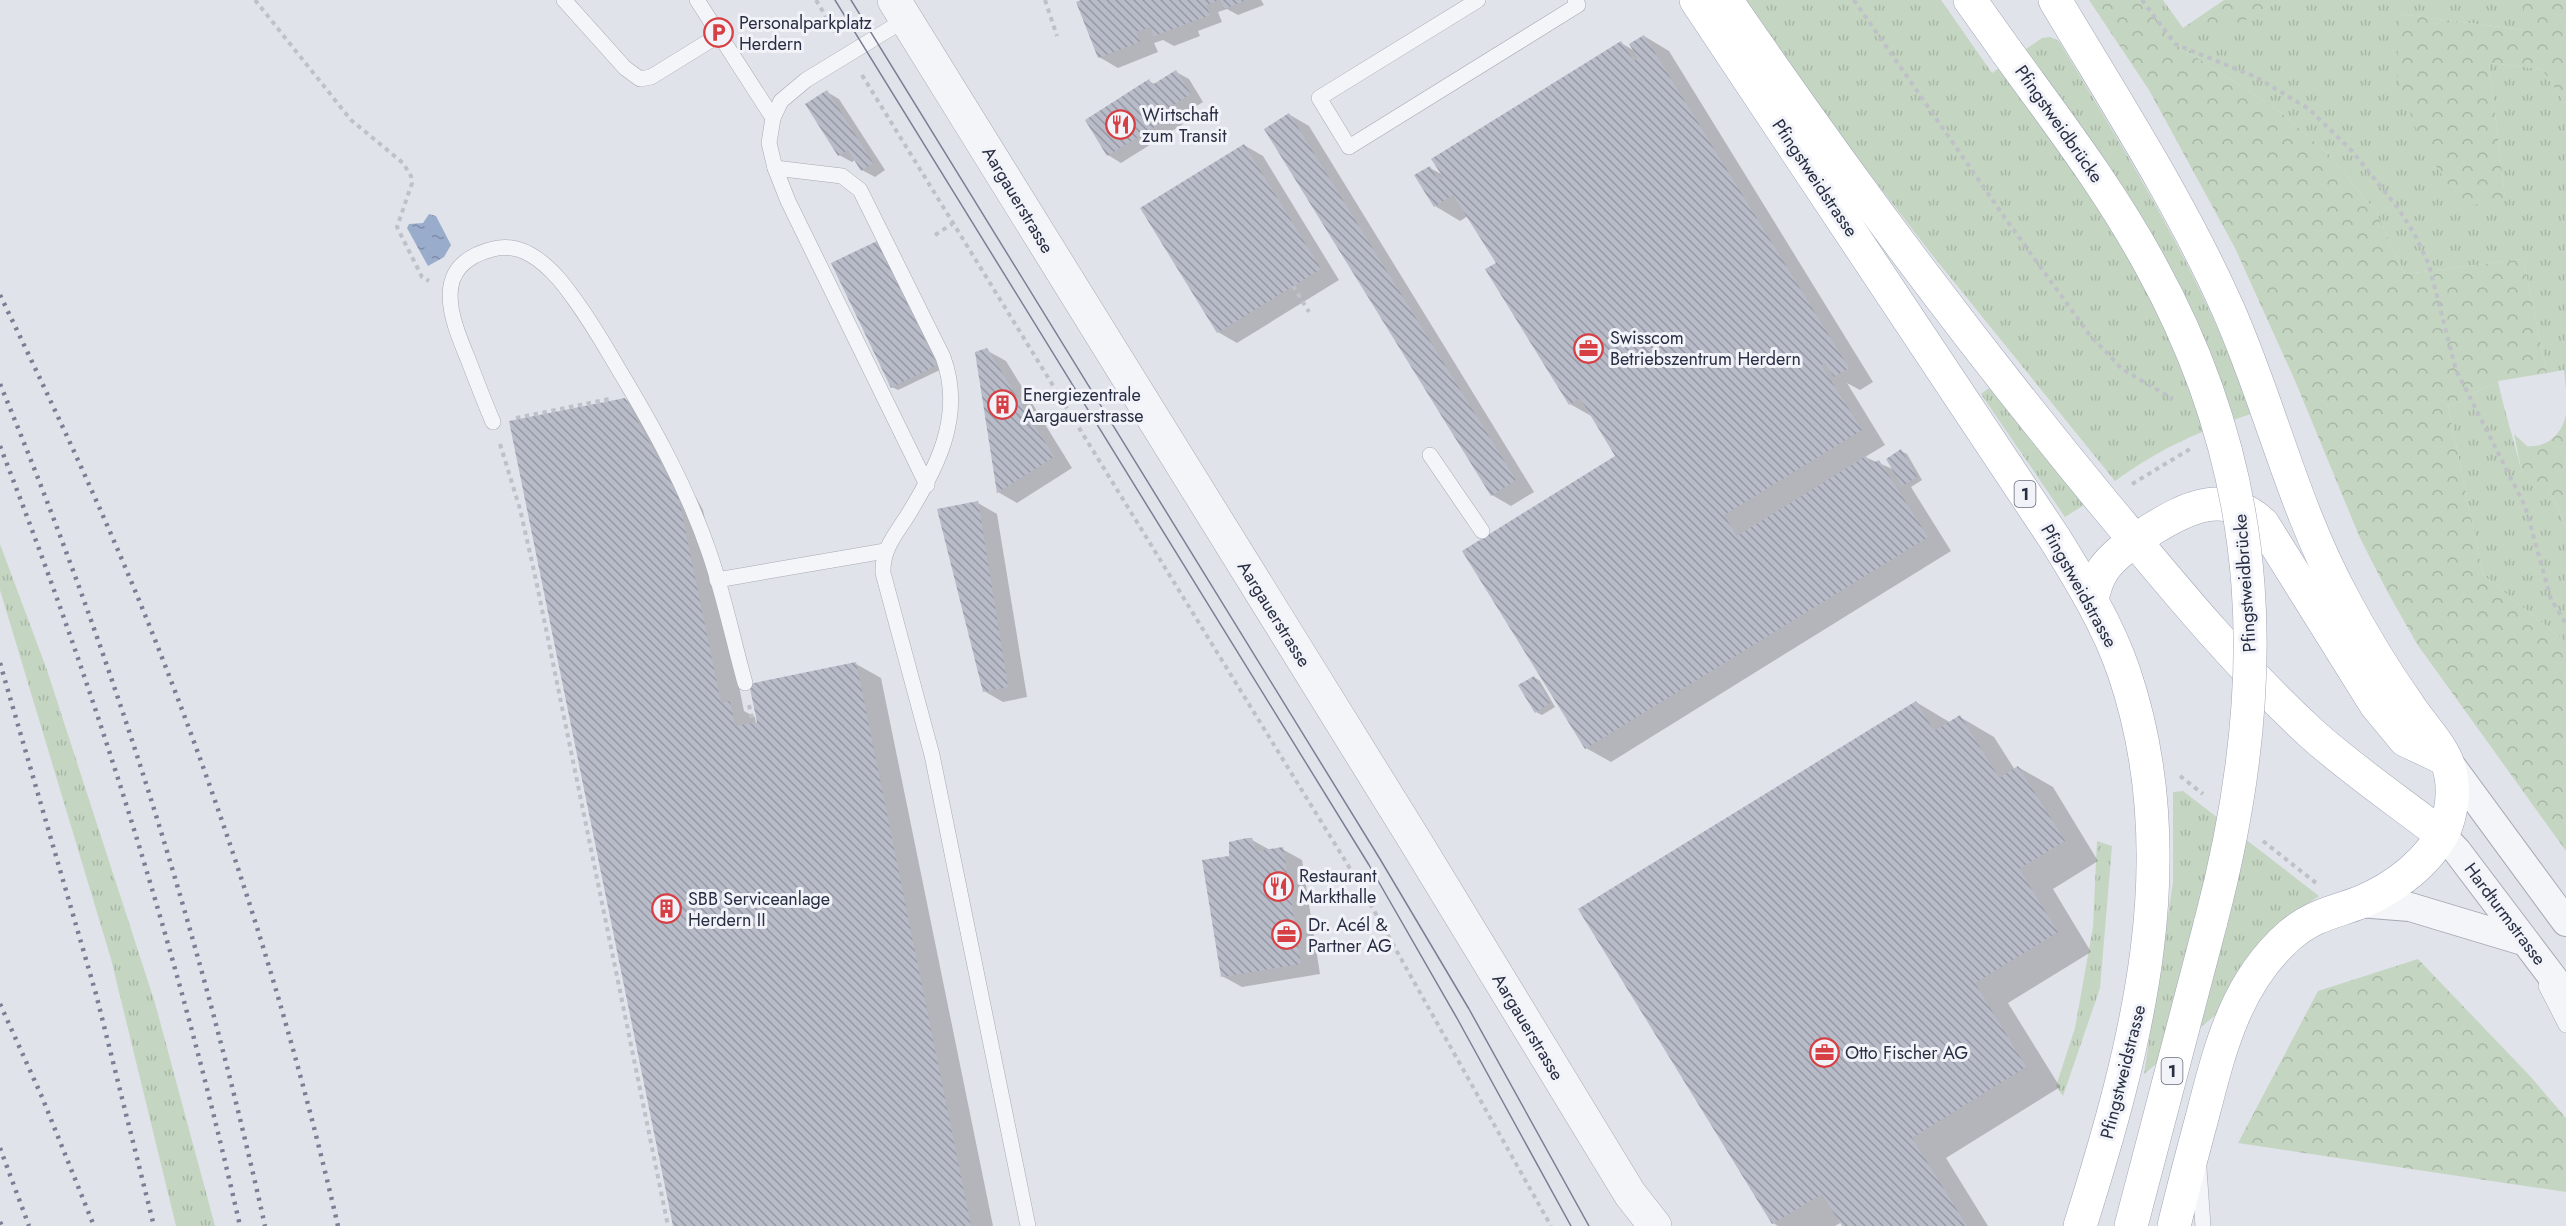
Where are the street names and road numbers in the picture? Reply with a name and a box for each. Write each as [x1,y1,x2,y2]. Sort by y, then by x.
street label: Pfingstweidbrücke [2009,60,2109,188]
street label: Pfingstweidstrasse [1766,114,1864,242]
street label: Aargauerstrasse [976,142,1060,258]
road number: 1 [2014,481,2036,507]
street label: Pfingstweidbrücke [2227,513,2263,653]
street label: Pfingstweidstrasse [2034,520,2124,652]
street label: Aargauerstrasse [1231,556,1317,672]
street label: Hardturmstrasse [2458,857,2552,971]
street label: Aargauerstrasse [1486,969,1570,1085]
street label: Pfingstweidstrasse [2094,1002,2152,1142]
road number: 1 [2162,1058,2182,1084]

